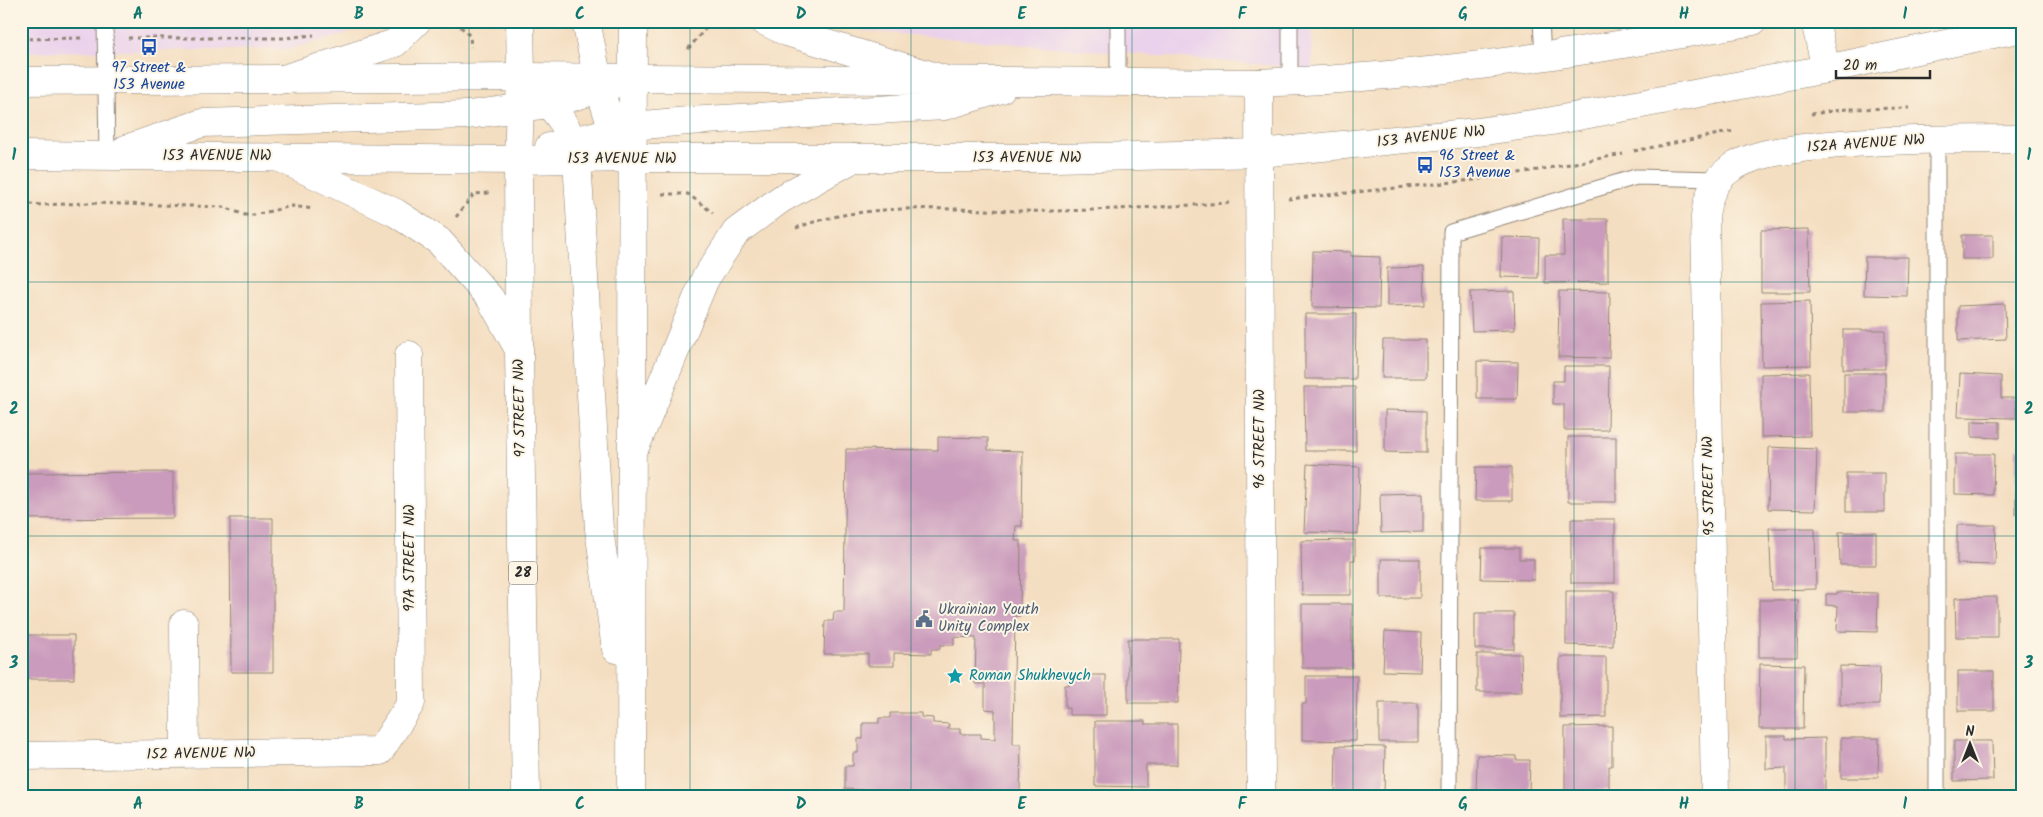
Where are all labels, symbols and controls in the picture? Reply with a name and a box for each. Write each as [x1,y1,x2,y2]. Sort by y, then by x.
text: A [133,2,143,27]
text: B [354,2,364,27]
text: C [575,2,585,27]
text: D [796,2,807,27]
text: E [1018,2,1028,27]
text: F [1238,2,1248,27]
text: G [1458,2,1468,27]
text: H [1679,2,1689,27]
text: I [1903,2,1908,27]
bus stop icon: 97 Street & 153 Avenue [139,37,159,57]
scale bar [1836,48,1929,80]
text: 20 m [1843,54,1877,78]
place label: 97 Street & 153 Avenue [112,56,186,97]
street label: 153 AVENUE NW [1376,119,1487,155]
street label: 152A AVENUE NW [1806,128,1926,160]
text: 1 [12,143,17,168]
text: 1 [2027,143,2032,168]
street label: 153 AVENUE NW [162,144,272,168]
place label: 96 Street & 153 Avenue [1439,144,1515,185]
street label: 153 AVENUE NW [972,146,1082,170]
street label: 153 AVENUE NW [567,147,677,171]
bus stop icon: 96 Street & 153 Avenue [1415,155,1435,175]
street label: 97 STREET NW [507,358,533,457]
street label: 96 STREET NW [1248,389,1272,489]
text: 2 [9,397,19,422]
text: 2 [2024,397,2034,422]
street label: 95 STREET NW [1696,436,1722,536]
street label: 97A STREET NW [398,504,422,612]
road number: 28 [509,562,537,584]
place label: Ukrainian Youth Unity Complex [938,598,1039,639]
public building icon: Ukrainian Youth Unity Complex [914,609,934,629]
text: 3 [9,651,19,676]
text: 3 [2024,651,2034,676]
place label: Roman Shukhevych [969,664,1091,688]
place icon: Roman Shukhevych [945,666,965,686]
north arrow [1946,720,1996,770]
text: N [1966,721,1975,743]
street label: 152 AVENUE NW [146,741,256,767]
text: A [133,792,143,817]
text: B [354,792,364,817]
text: C [575,792,585,817]
text: D [796,792,807,817]
text: E [1018,792,1028,817]
text: F [1238,792,1248,817]
text: G [1458,792,1468,817]
text: H [1679,792,1689,817]
text: I [1903,792,1908,817]

